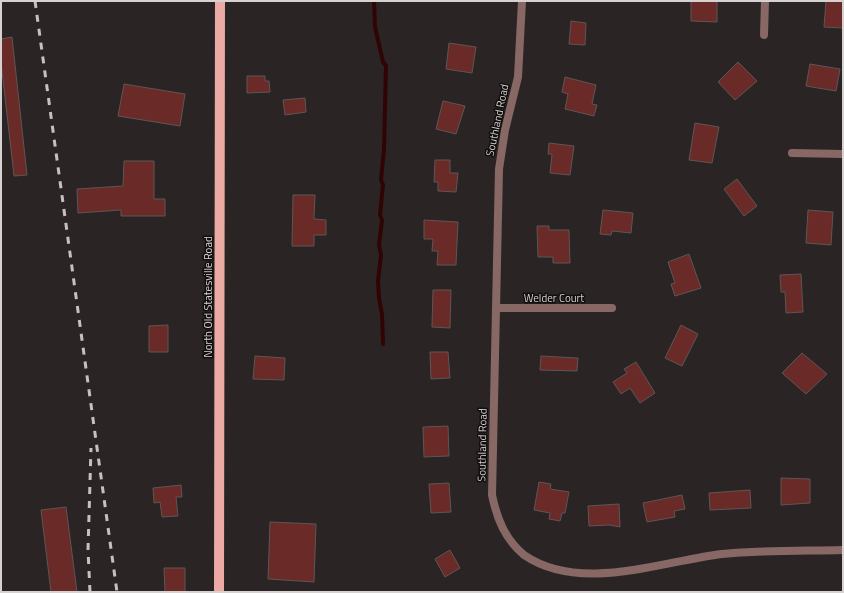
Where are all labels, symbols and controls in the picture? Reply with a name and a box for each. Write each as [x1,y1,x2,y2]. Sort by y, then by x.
street label: Southland Road [482,82,512,158]
street label: North Old Statesville Road [200,236,216,358]
street label: Welder Court [524,290,584,306]
street label: Southland Road [473,408,491,482]

